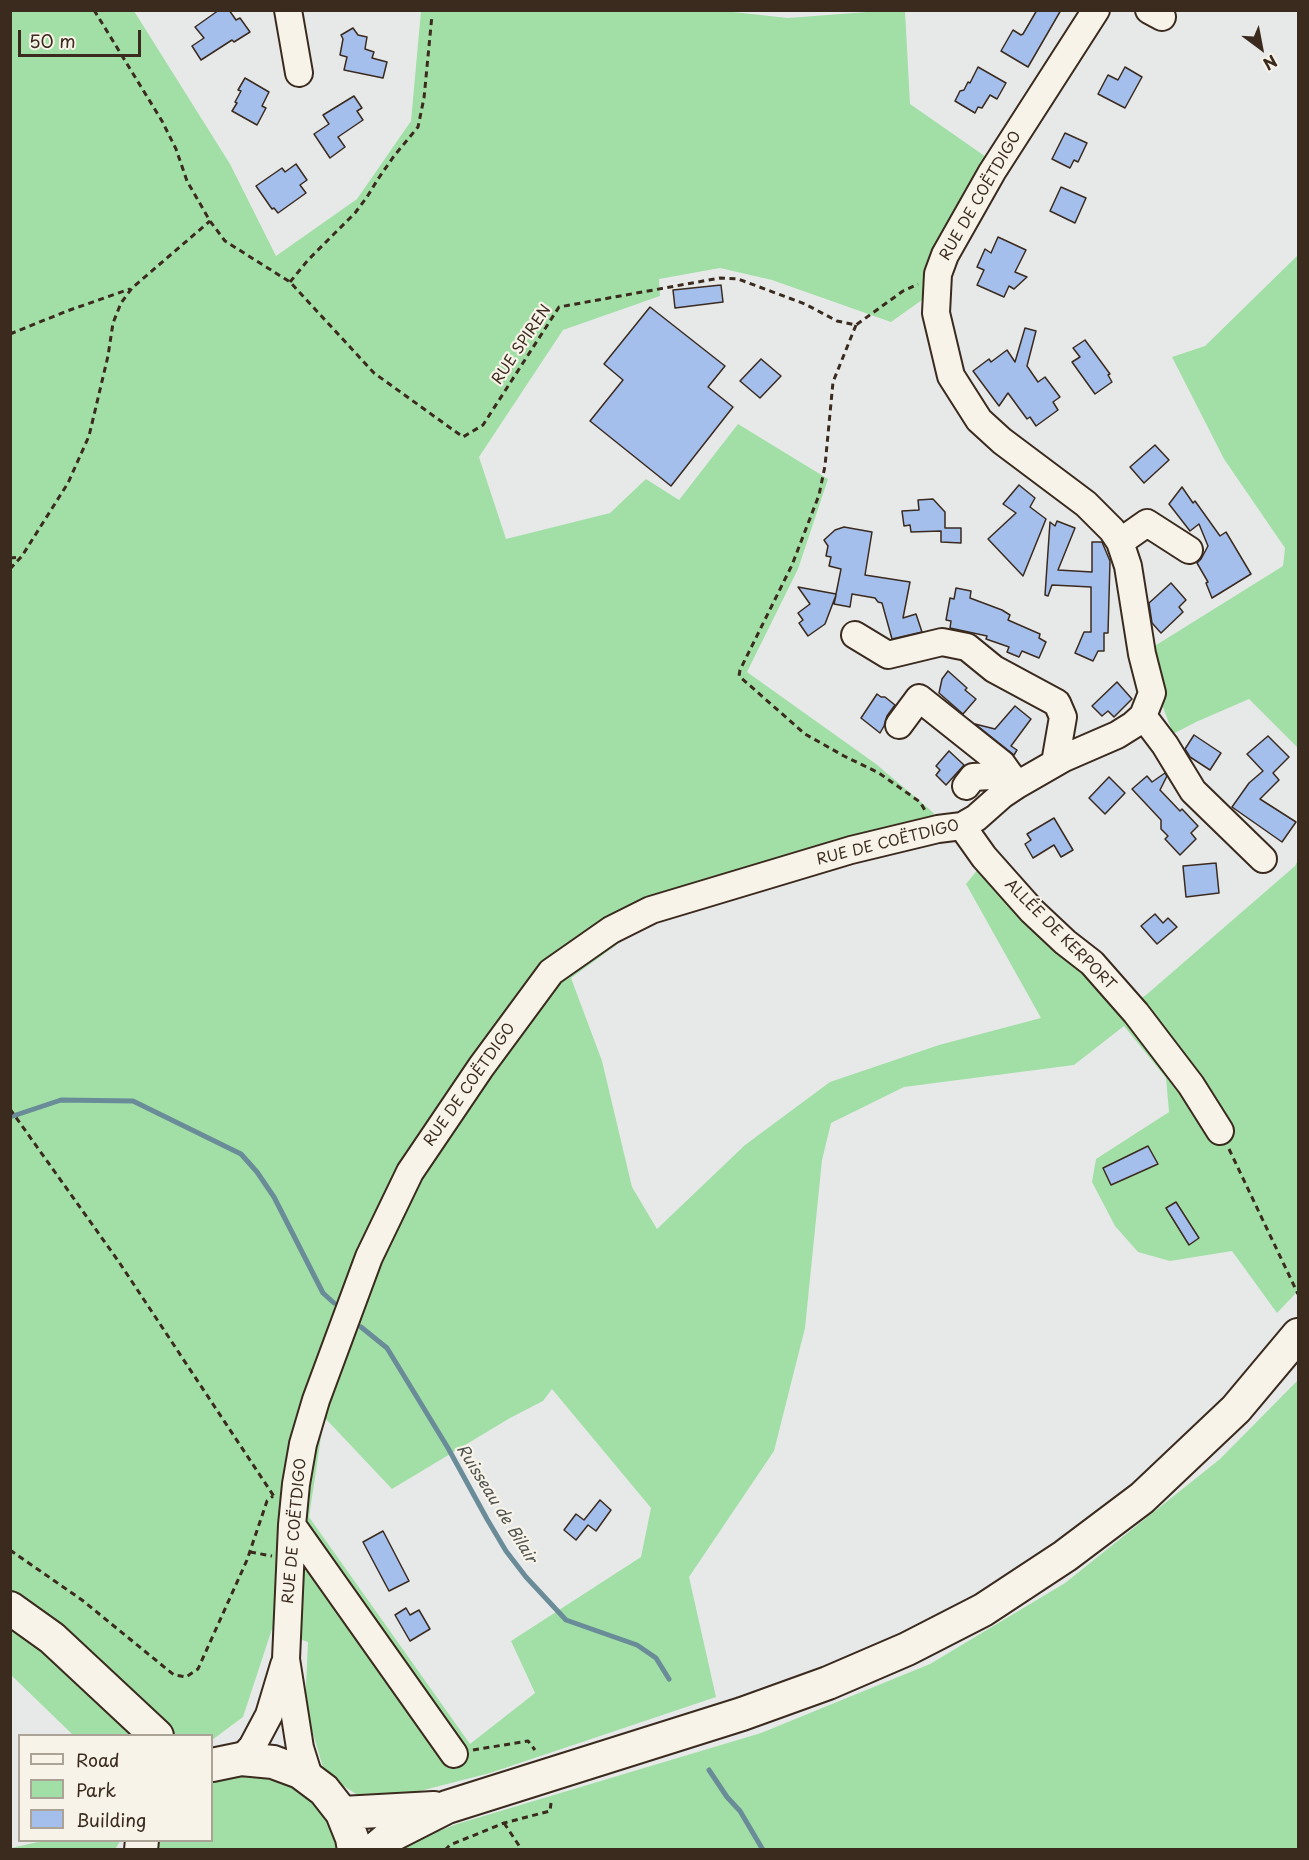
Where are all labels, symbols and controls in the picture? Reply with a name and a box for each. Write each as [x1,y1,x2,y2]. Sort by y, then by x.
scale bar [21,18,144,56]
north arrow [1231,18,1291,78]
text: 50 m [29,27,76,54]
text: N [1259,50,1282,77]
street label: RUE DE COËTDIGO [937,128,1025,264]
street label: RUE SPIREN [489,302,555,388]
street label: RUE DE COËTDIGO [815,817,961,869]
street label: ALLÉE DE KERPORT [1001,876,1119,994]
street label: RUE DE COËTDIGO [421,1020,519,1150]
water label: Ruisseau de Bilair [452,1441,540,1567]
street label: RUE DE COËTDIGO [280,1457,310,1605]
legend [18,1734,213,1842]
text: Road [76,1746,120,1773]
text: Park [76,1776,116,1803]
text: Building [76,1806,146,1833]

